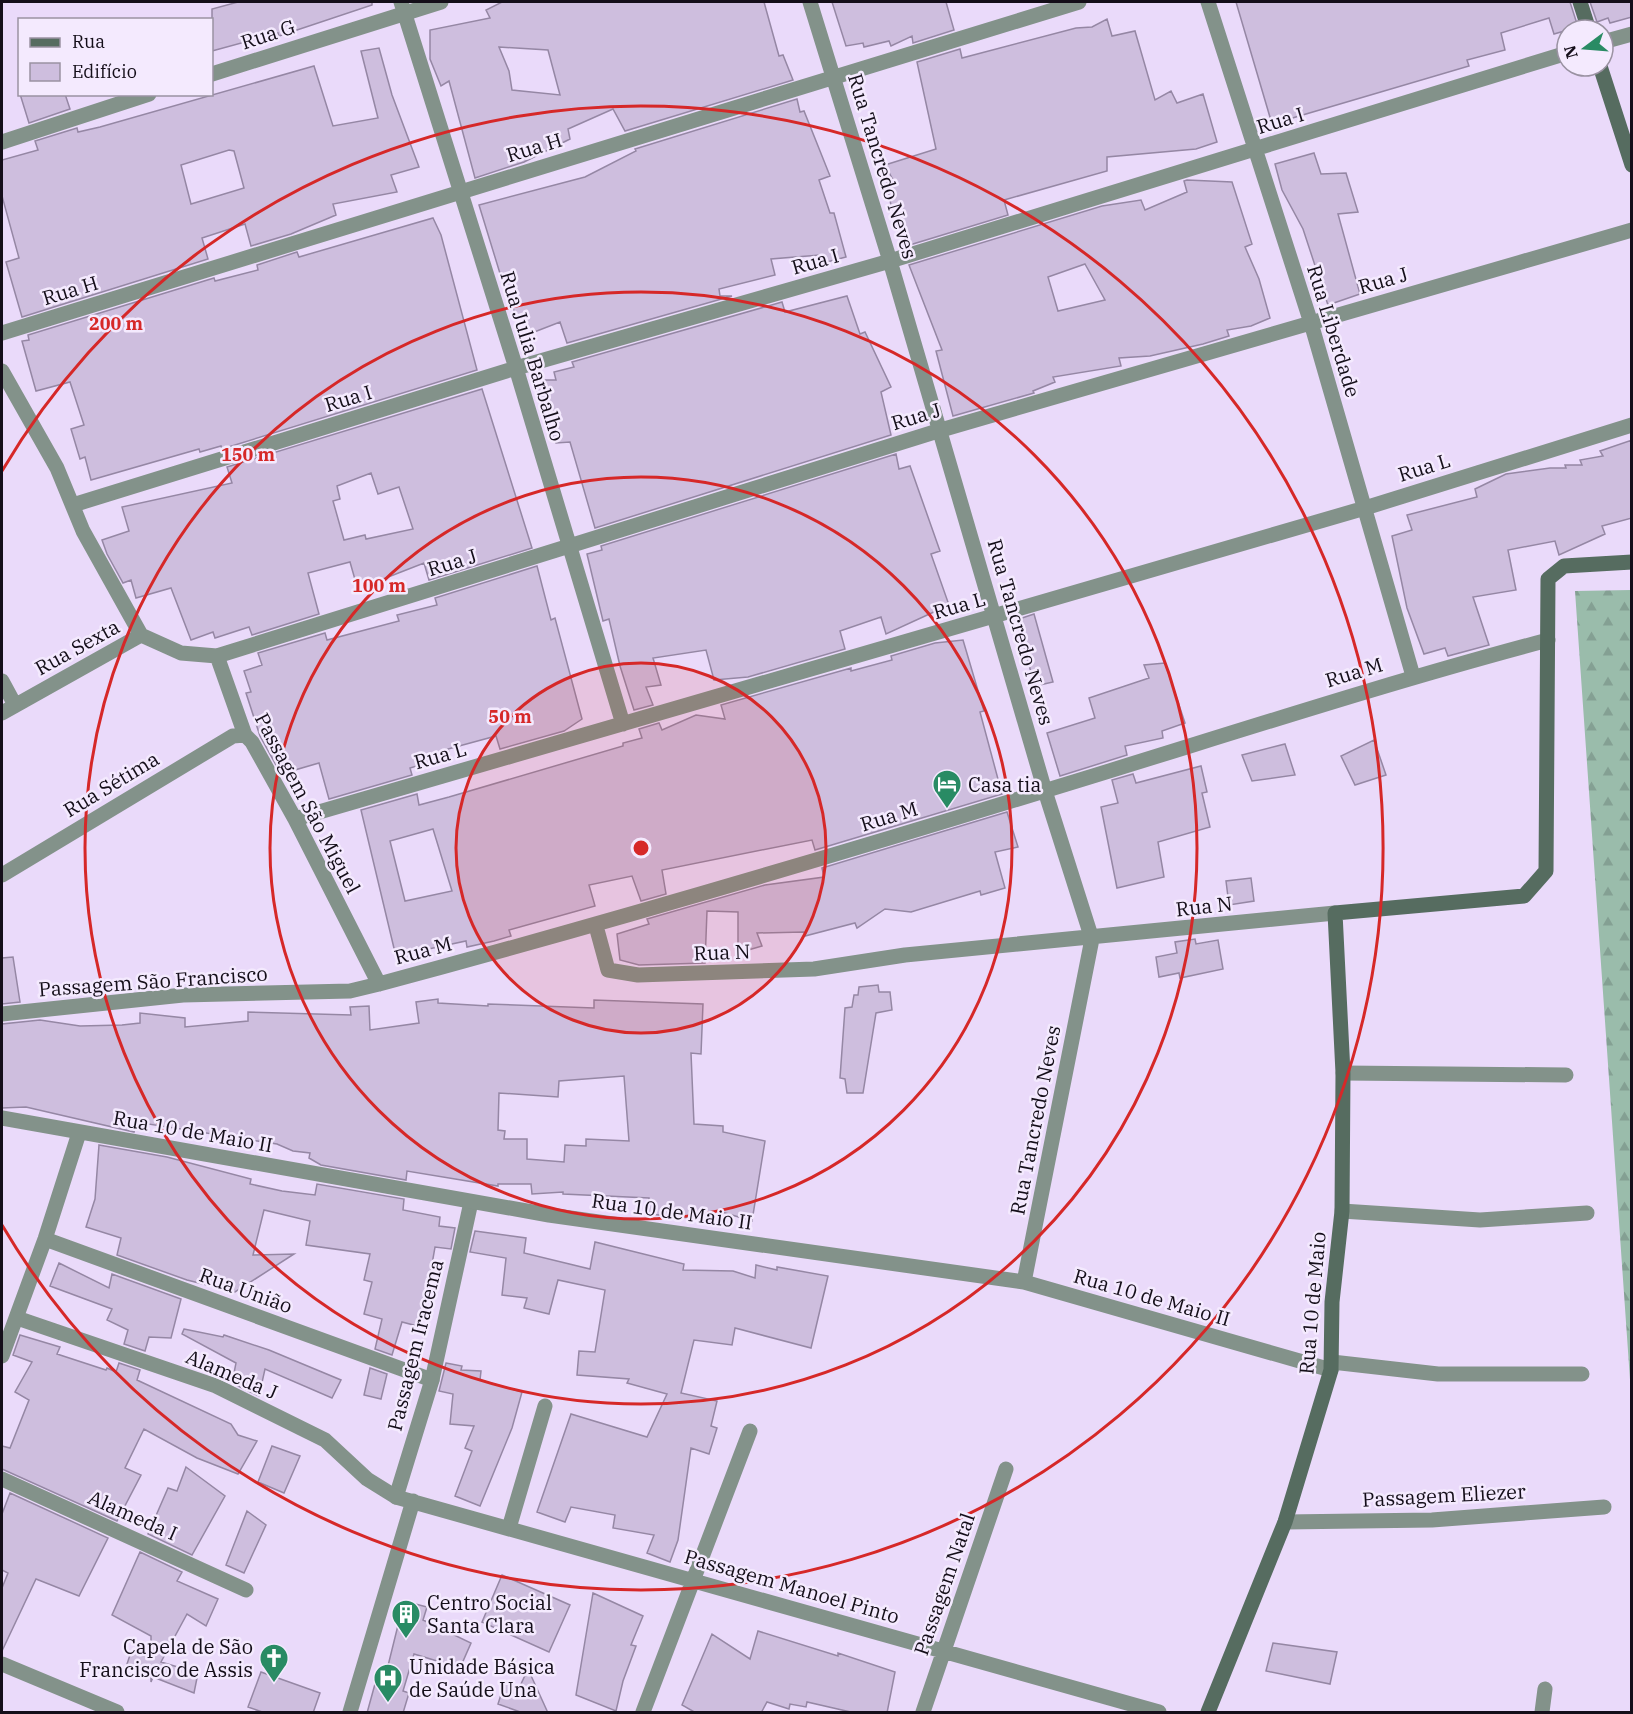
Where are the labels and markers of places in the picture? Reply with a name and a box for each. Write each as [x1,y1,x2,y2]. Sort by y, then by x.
hotel icon: Casa tia [931,768,963,810]
place label: Casa tia [968,771,1041,798]
centre of rings [631,838,651,858]
place label: Centro Social Santa Clara [427,1589,552,1639]
building icon: Centro Social Santa Clara [390,1598,422,1640]
place label: Capela de São Francisco de Assis [79,1633,253,1683]
church icon: Capela de São Francisco de Assis [258,1642,290,1684]
place label: Unidade Básica de Saúde Una [409,1653,555,1703]
hospital icon: Unidade Básica de Saúde Una [372,1662,404,1704]

